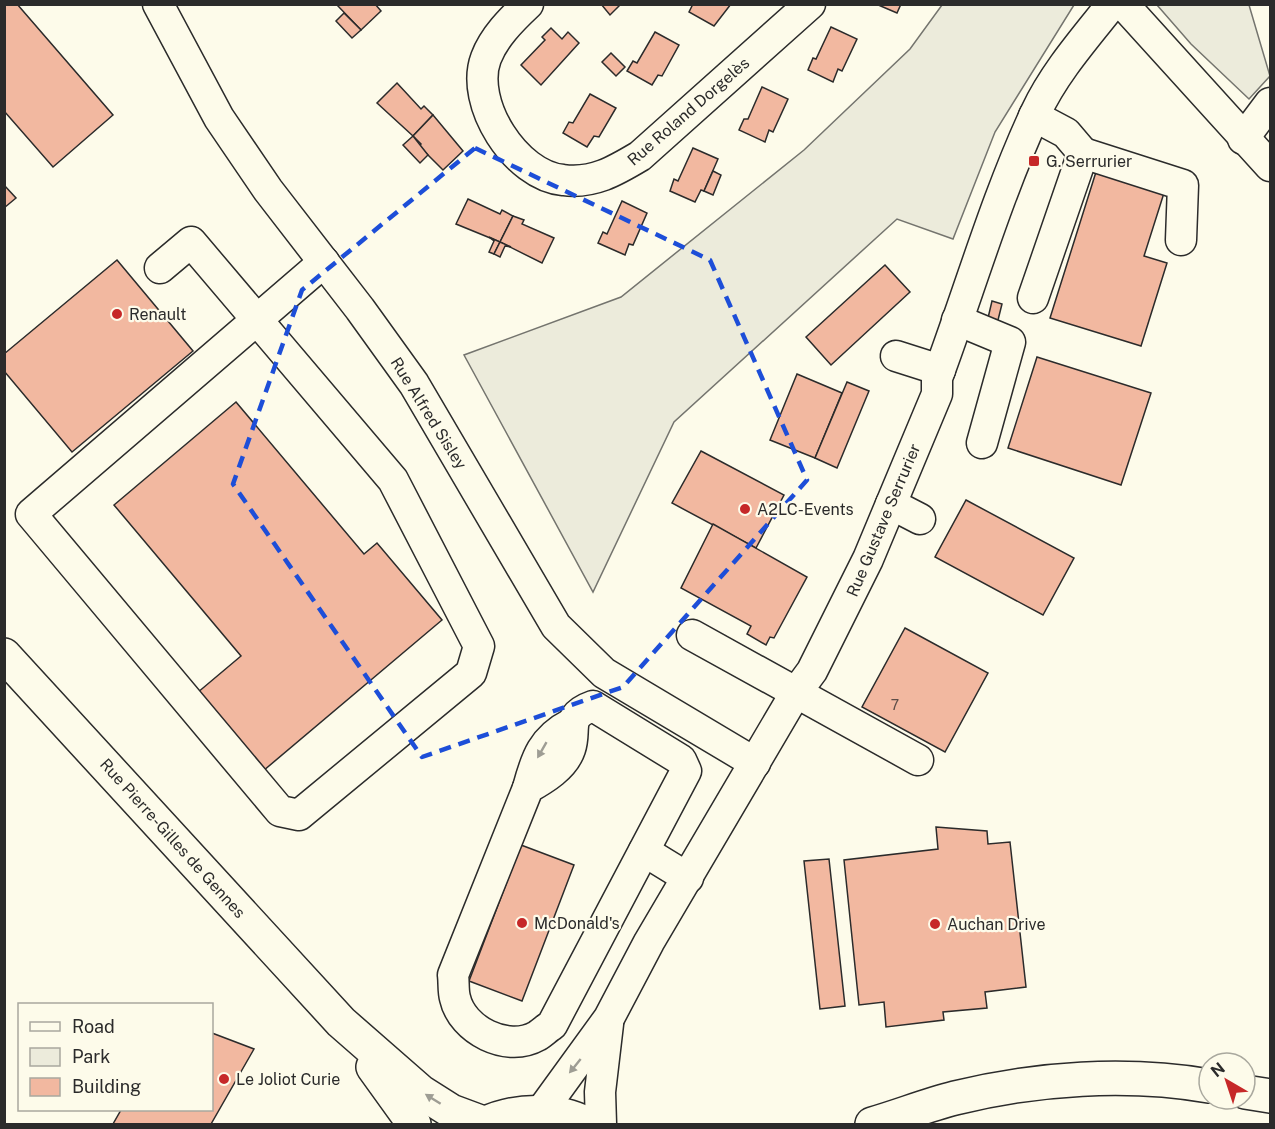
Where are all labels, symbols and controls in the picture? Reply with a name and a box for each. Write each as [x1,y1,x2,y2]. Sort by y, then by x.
street label: Rue Roland Dorgelès [624,53,753,169]
place label: G. Serrurier [1046,152,1132,171]
marker: G. Serrurier [1027,154,1041,168]
place label: Renault [129,305,187,324]
marker: Renault [110,307,124,321]
street label: Rue Alfred Sisley [387,354,471,473]
street label: Rue Gustave Serrurier [843,441,924,600]
place label: A2LC-Events [757,500,854,519]
marker: A2LC-Events [738,502,752,516]
house number: 7 [891,697,899,713]
one-way arrow [537,742,548,758]
street label: Rue Pierre-Gilles de Gennes [96,755,249,922]
place label: McDonald's [534,914,620,933]
place label: Auchan Drive [947,915,1046,934]
marker: McDonald's [515,916,529,930]
marker: Auchan Drive [928,917,942,931]
legend [18,1003,213,1111]
text: Road [72,1016,115,1037]
text: Park [72,1046,110,1067]
north arrow [1197,1051,1257,1111]
one-way arrow [569,1058,581,1073]
text: N [1207,1058,1229,1081]
place label: Le Joliot Curie [236,1070,340,1089]
marker: Le Joliot Curie [217,1072,231,1086]
text: Building [72,1076,141,1097]
one-way arrow [425,1094,441,1105]

